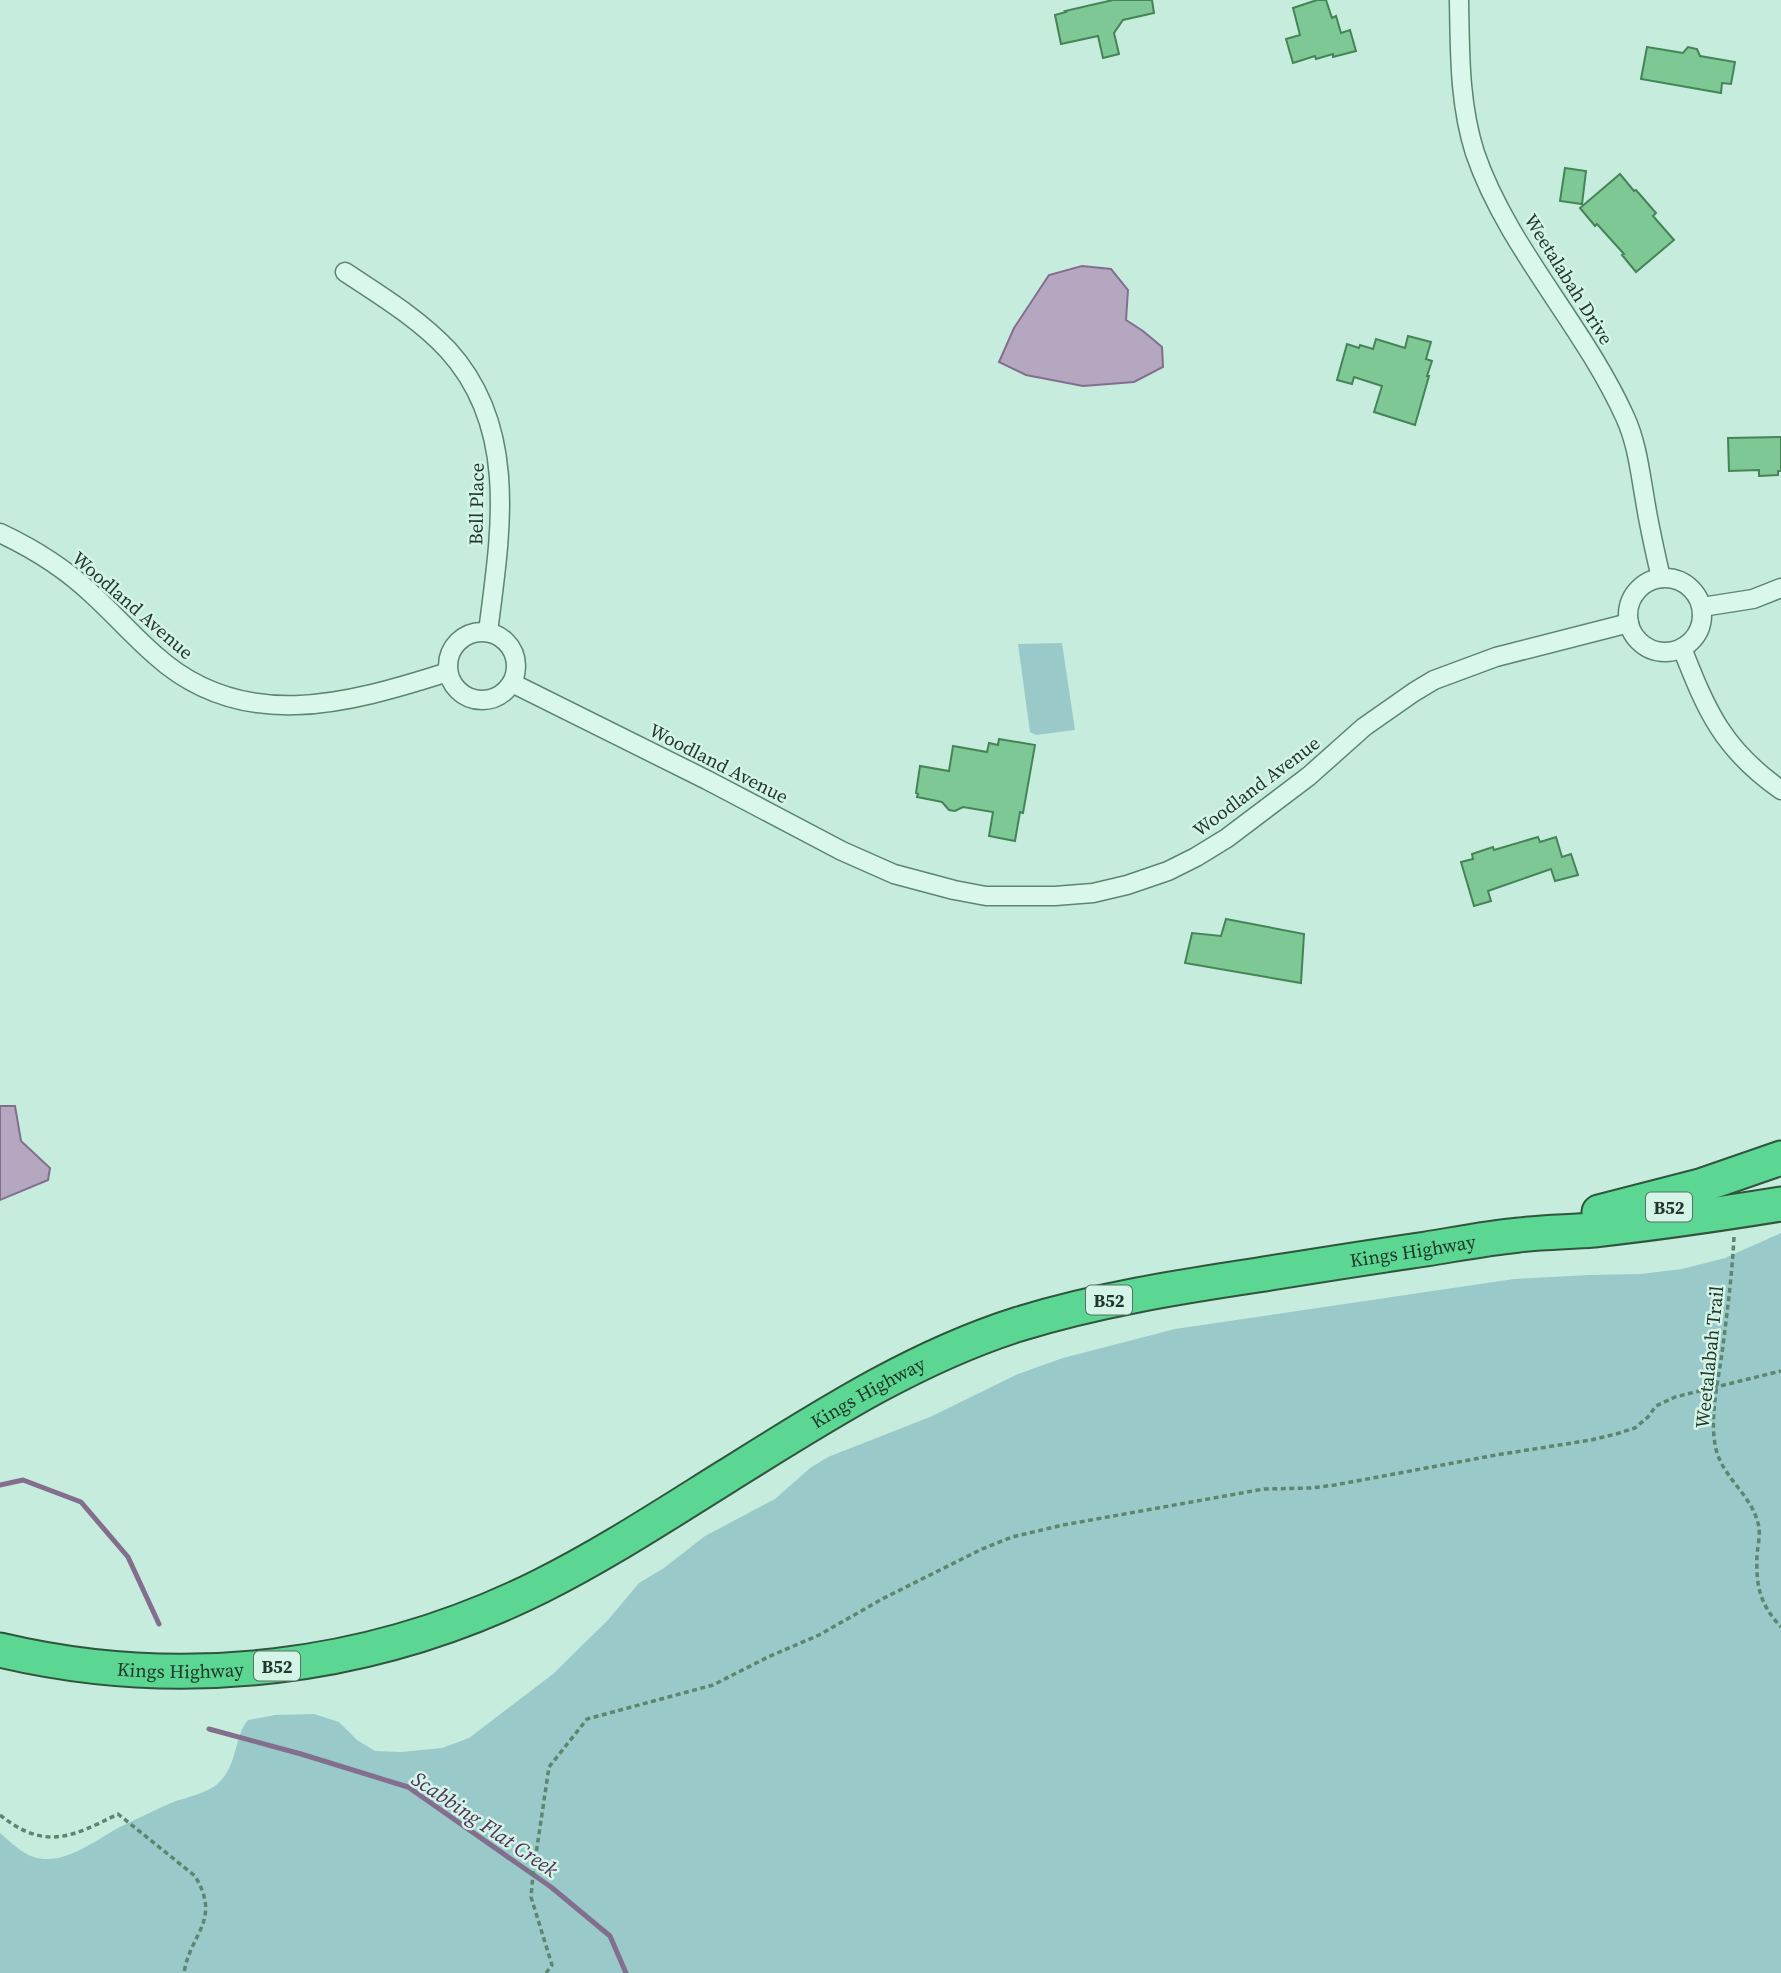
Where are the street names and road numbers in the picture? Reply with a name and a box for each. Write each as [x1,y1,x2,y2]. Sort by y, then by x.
street label: Weetalabah Drive [1518,209,1620,349]
street label: Bell Place [462,463,490,545]
street label: Woodland Avenue [67,545,199,665]
street label: Woodland Avenue [645,717,793,809]
street label: Woodland Avenue [1187,730,1325,842]
road number: B52 [1646,1192,1692,1222]
street label: Kings Highway [1348,1228,1478,1273]
street label: Weetalabah Trail [1689,1284,1729,1430]
road number: B52 [1086,1286,1132,1315]
street label: Kings Highway [806,1350,930,1434]
road number: B52 [254,1652,300,1680]
street label: Kings Highway [116,1656,245,1684]

